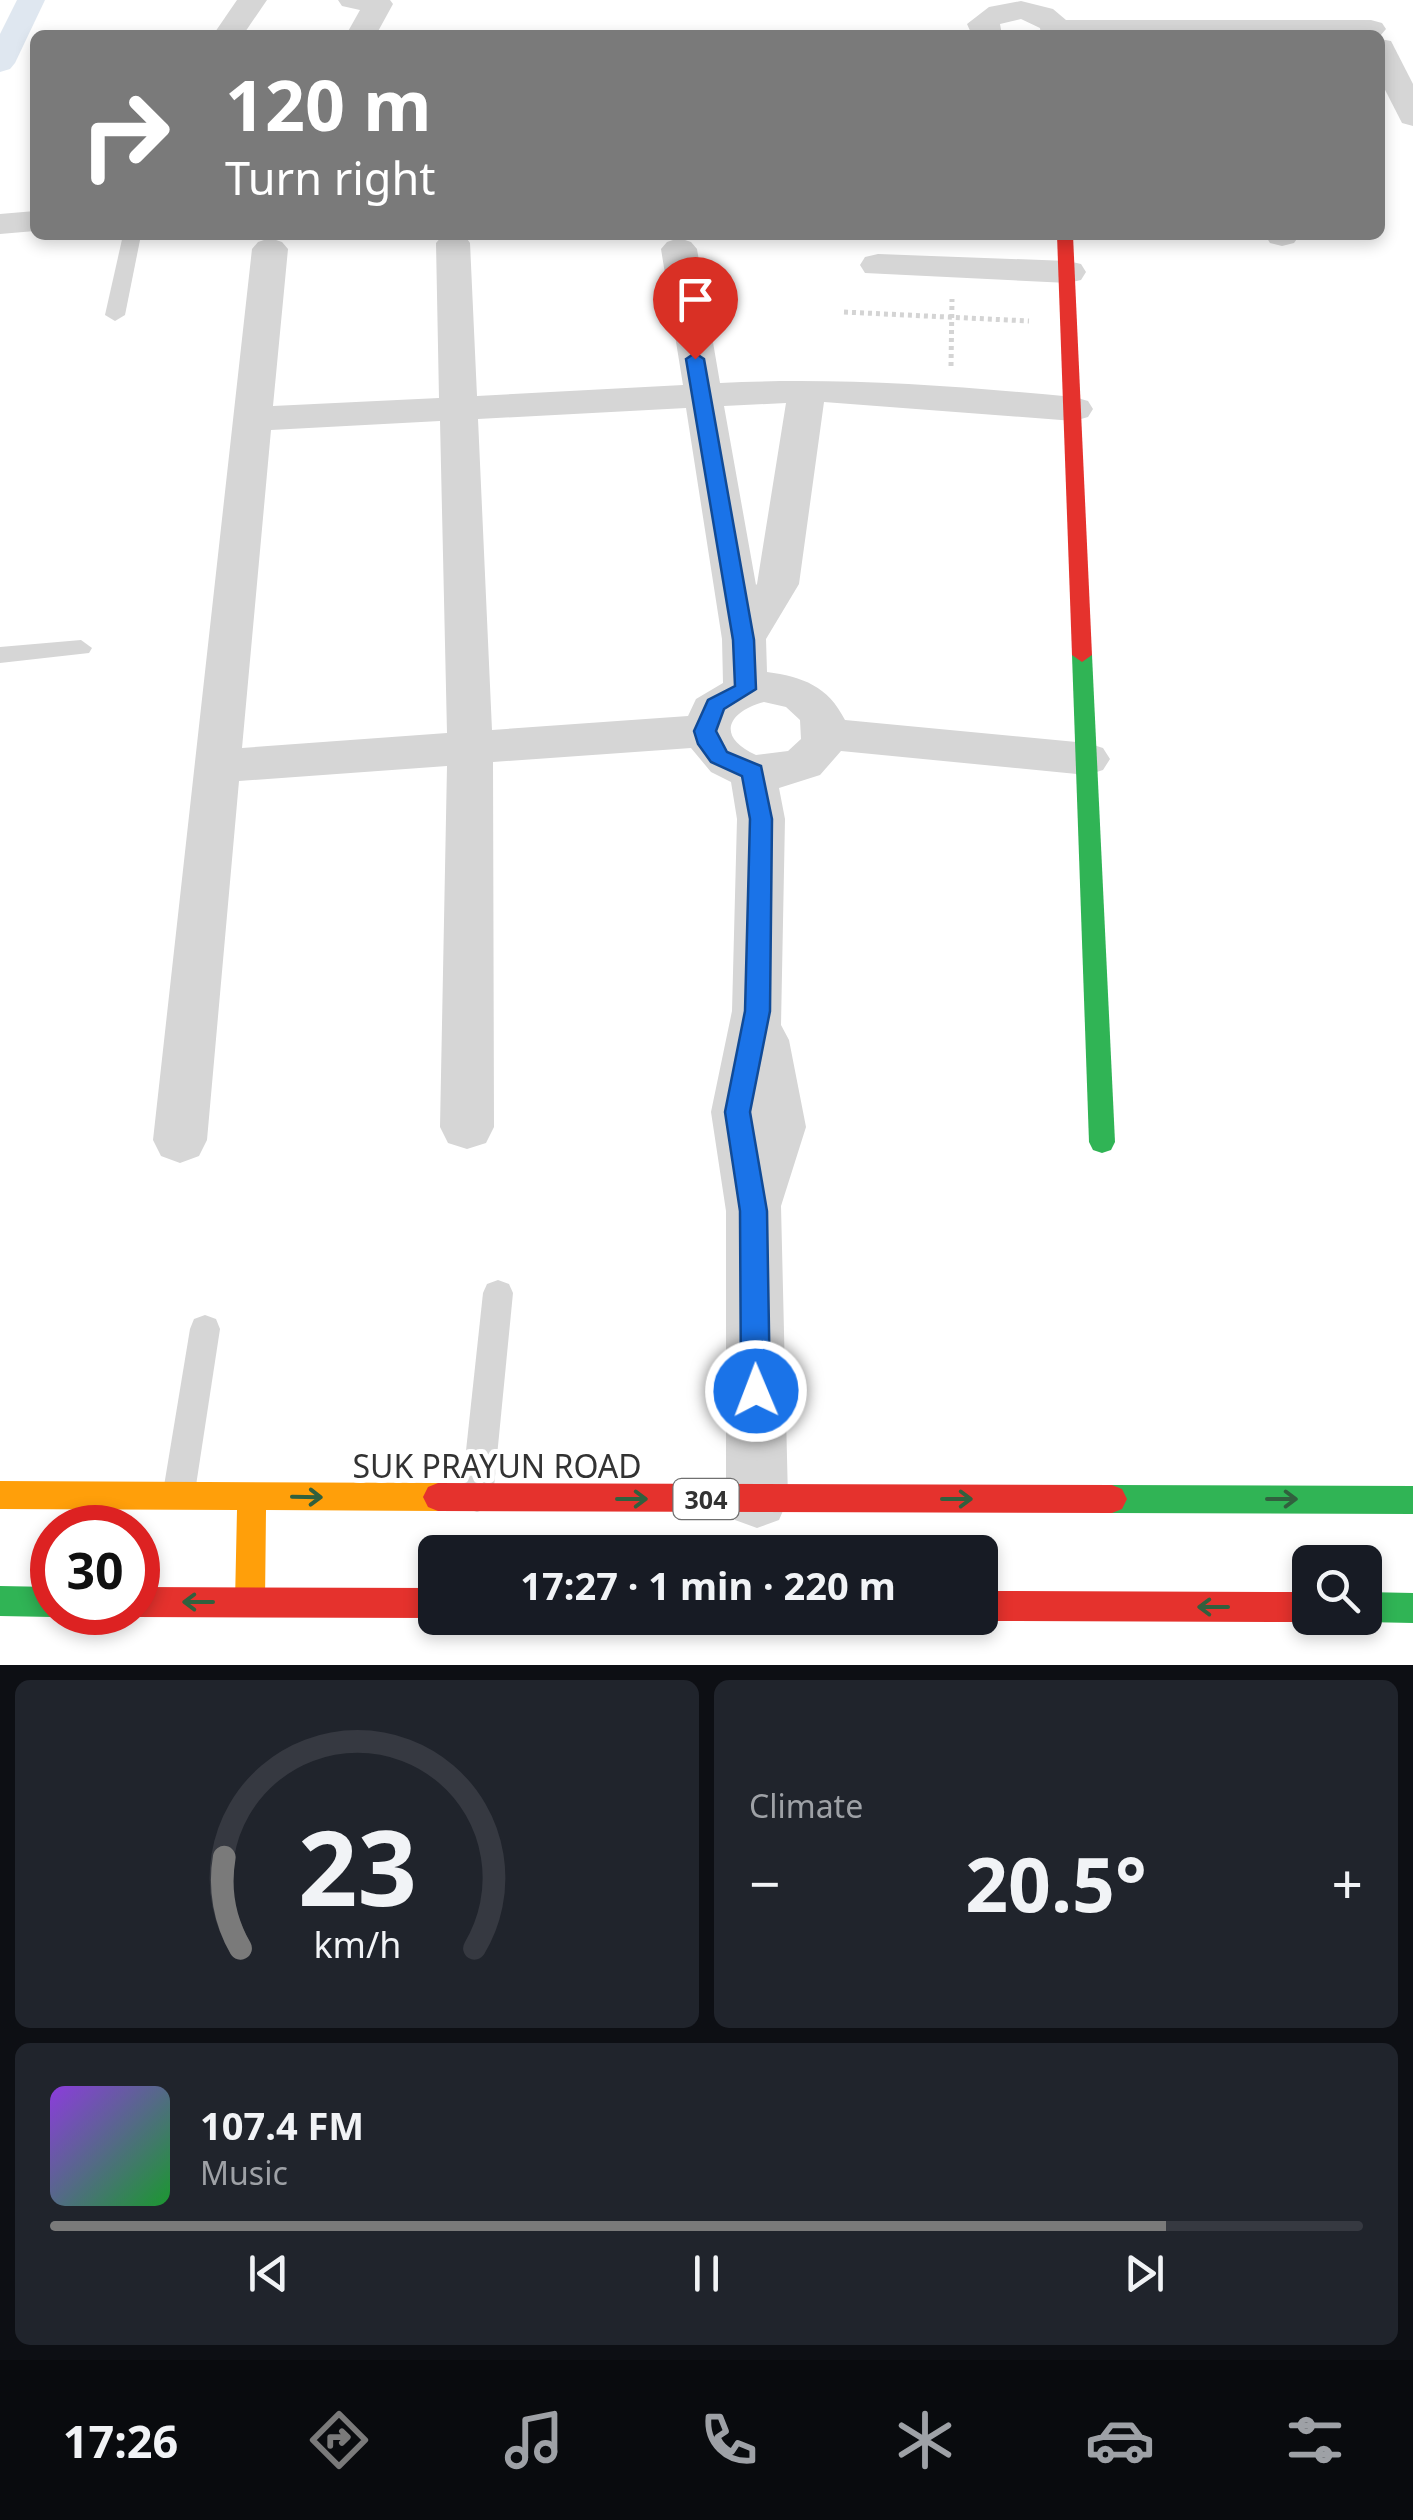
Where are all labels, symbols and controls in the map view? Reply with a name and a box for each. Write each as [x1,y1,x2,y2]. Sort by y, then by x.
text: 120 m [225,56,432,152]
icon: right [60,70,190,200]
text: Turn right [225,147,436,208]
pin [653,257,738,360]
icon: arrive [668,272,723,327]
position arrow [704,1339,808,1443]
street label: SUK PRAYUN ROAD [352,1444,642,1487]
road number: 304 [674,1479,738,1519]
one-way arrow [290,1488,323,1506]
one-way arrow [616,1490,648,1508]
one-way arrow [940,1490,973,1508]
one-way arrow [1266,1490,1298,1508]
speed limit sign: 30 [30,1505,160,1635]
map controls [1292,1545,1382,1635]
button: search [1292,1545,1382,1635]
text: 17:27 · 1 min · 220 m [520,1559,896,1611]
one-way arrow [182,1592,214,1612]
one-way arrow [1197,1598,1230,1616]
text: Climate [749,1784,863,1827]
text: 23 [298,1795,416,1936]
text: 20.5° [965,1832,1147,1934]
text: − [749,1845,780,1920]
text: + [1332,1845,1363,1920]
text: km/h [313,1920,401,1968]
text: 107.4 FM [200,2099,364,2151]
text: Music [200,2151,288,2194]
icon: previous [241,2246,296,2301]
icon: pause [679,2246,734,2301]
icon: next [1117,2246,1172,2301]
icon: directions [304,2405,374,2475]
icon: music [499,2405,569,2475]
icon: phone [694,2405,764,2475]
icon: climate [890,2405,960,2475]
icon: car [1085,2405,1155,2475]
icon: filters [1280,2405,1350,2475]
text: 17:26 [63,2410,178,2471]

